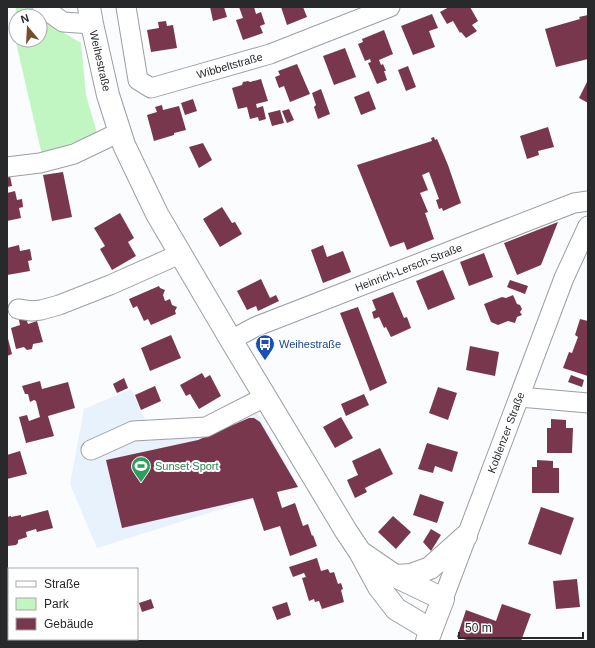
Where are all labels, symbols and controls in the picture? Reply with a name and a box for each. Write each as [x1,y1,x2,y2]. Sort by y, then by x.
north arrow [8,8,48,48]
text: N [19,12,31,25]
street label: Weihestraße [88,29,113,92]
street label: Wibbeltstraße [195,50,264,81]
street label: Heinrich-Lersch-Straße [353,241,464,294]
bus stop icon: Weihestraße [254,333,276,361]
place label: Weihestraße [279,338,341,350]
street label: Koblenzer Straße [485,390,527,475]
sports icon: Sunset Sport [130,455,152,483]
place label: Sunset Sport [155,460,219,472]
legend [8,568,138,640]
text: Straße [44,577,80,591]
text: Park [44,597,70,611]
scale bar [459,614,583,640]
text: Gebäude [44,617,94,631]
text: 50 m [465,621,492,635]

